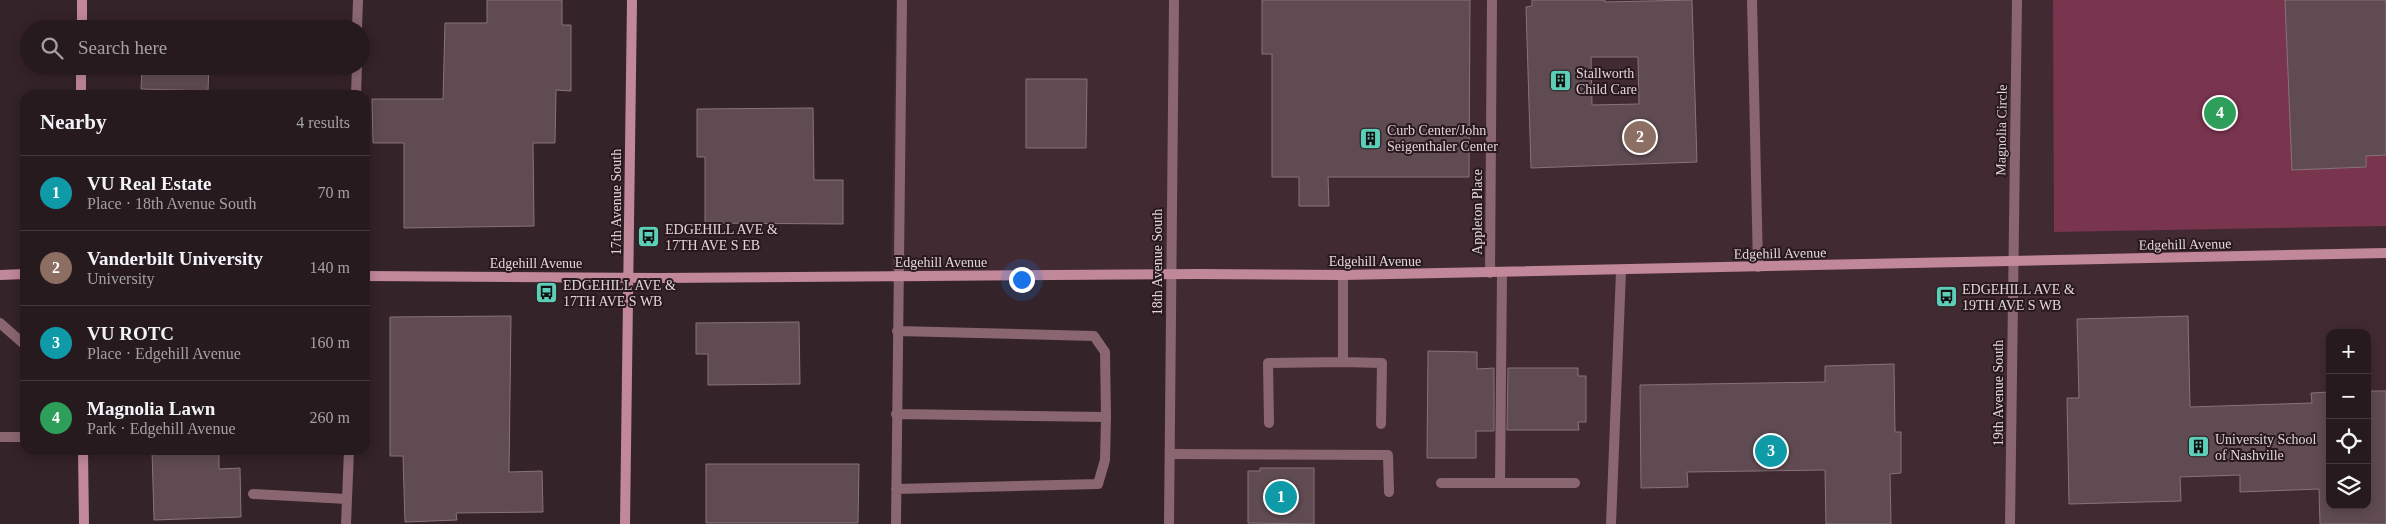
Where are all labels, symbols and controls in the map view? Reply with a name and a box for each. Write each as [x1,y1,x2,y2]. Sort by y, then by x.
search box [20,20,370,75]
icon: search [38,34,66,62]
text: Search here [78,37,167,58]
place label: Stallworth Child Care [1576,66,1637,97]
building icon: Stallworth Child Care [1548,69,1572,93]
street label: Magnolia Circle [1993,84,2010,176]
pin: 4 [2204,94,2236,132]
text: Nearby [40,110,107,134]
text: 4 results [296,114,350,131]
pin: 2 [1624,118,1656,156]
place label: Curb Center/John Seigenthaler Center [1387,123,1498,154]
building icon: Curb Center/John Seigenthaler Center [1359,126,1383,150]
street label: 17th Avenue South [609,149,624,255]
street label: Appleton Place [1470,169,1485,255]
text: VU Real Estate [87,173,212,194]
text: 1 [52,184,60,201]
text: 70 m [318,184,350,201]
text: Place · 18th Avenue South [87,195,256,212]
street label: 18th Avenue South [1150,209,1165,315]
place label: EDGEHILL AVE & 17TH AVE S EB [665,222,778,253]
bus stop icon: EDGEHILL AVE & 17TH AVE S EB [637,225,661,249]
street label: Edgehill Avenue [2139,236,2231,253]
street label: Edgehill Avenue [1734,245,1826,262]
text: Vanderbilt University [87,248,263,269]
street label: Edgehill Avenue [1329,254,1421,269]
street label: Edgehill Avenue [895,255,987,270]
street label: Edgehill Avenue [490,256,582,271]
text: 2 [52,259,60,276]
text: 140 m [310,259,350,276]
your location [1009,267,1035,293]
text: University [87,270,155,287]
place label: EDGEHILL AVE & 17TH AVE S WB [563,278,676,309]
bus stop icon: EDGEHILL AVE & 17TH AVE S WB [535,281,559,305]
place label: EDGEHILL AVE & 19TH AVE S WB [1962,282,2075,313]
bus stop icon: EDGEHILL AVE & 19TH AVE S WB [1934,285,1958,309]
text: VU ROTC [87,323,174,344]
map controls [2326,329,2371,509]
button: + [2326,329,2371,374]
text: 3 [52,334,60,351]
text: 160 m [310,334,350,351]
street label: 19th Avenue South [1991,340,2006,446]
text: Place · Edgehill Avenue [87,345,241,362]
button: − [2326,374,2371,419]
text: Magnolia Lawn [87,398,215,419]
text: 4 [52,409,60,426]
text: 260 m [310,409,350,426]
button: locate [2326,419,2371,464]
text: Park · Edgehill Avenue [87,420,236,437]
pin: 3 [1755,432,1787,470]
place label: University School of Nashville [2215,432,2317,463]
building icon: University School of Nashville [2187,435,2211,459]
button: layers [2326,464,2371,509]
pin: 1 [1265,478,1297,516]

